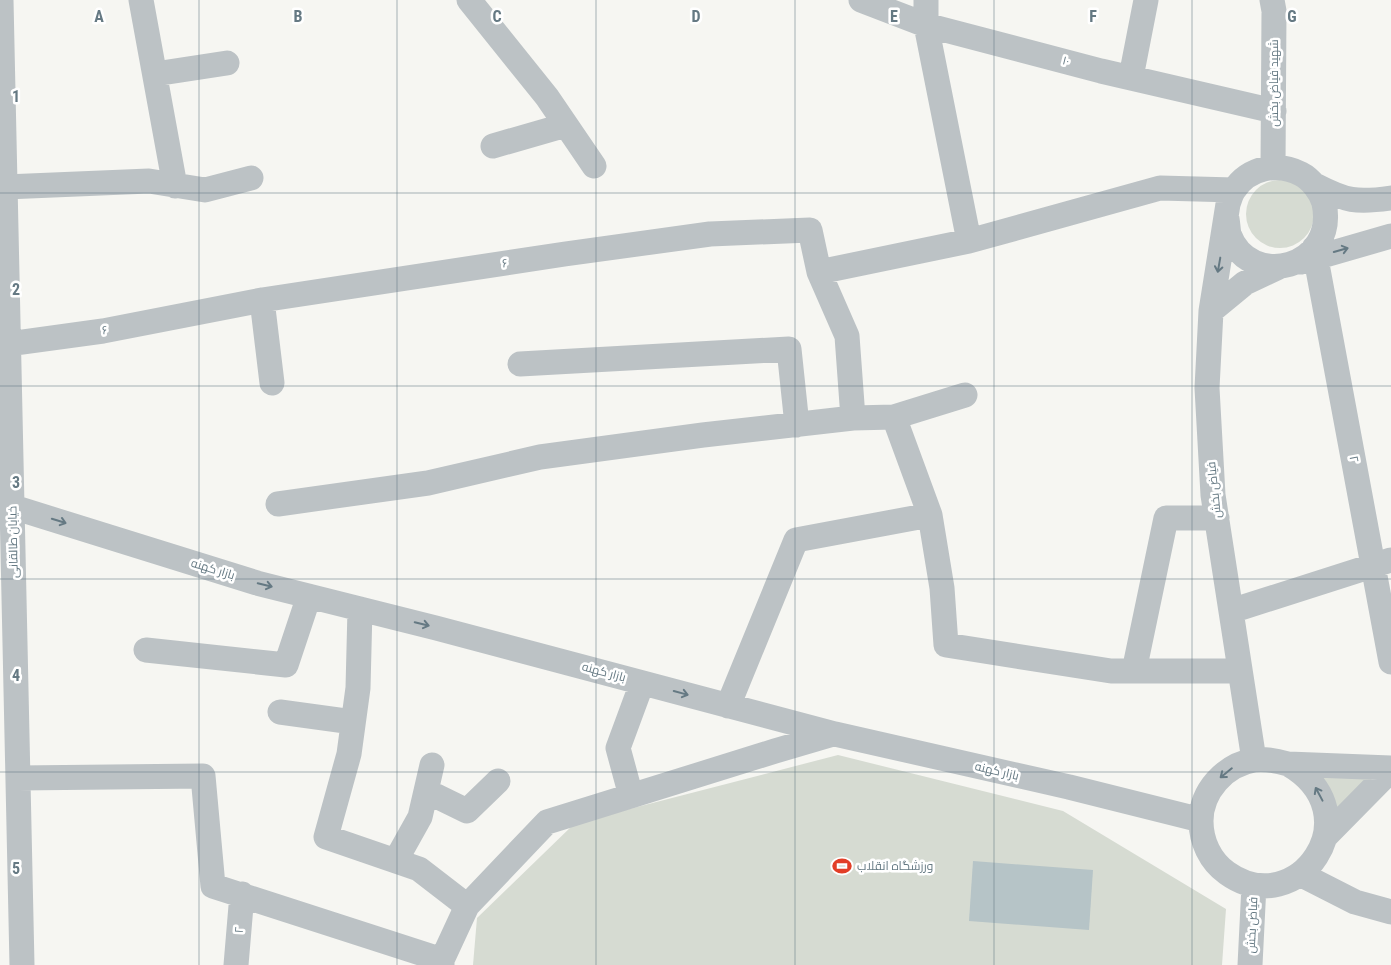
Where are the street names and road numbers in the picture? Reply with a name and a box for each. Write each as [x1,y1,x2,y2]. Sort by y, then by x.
street label: شهید فیاض بخش [1267,39,1281,127]
street label: ۱۰ [1061,53,1071,69]
street label: ۶ [501,256,509,270]
street label: ۶ [101,323,109,337]
street label: ۲ [1347,455,1361,463]
street label: فیاض بخش [1204,461,1224,519]
street label: خیابان طالقانی [5,506,21,578]
street label: بازار کهنه [189,556,237,582]
street label: بازار کهنه [580,659,628,685]
street label: بازار کهنه [974,759,1020,783]
street label: فیاض بخش [1244,896,1260,954]
street label: ۲ [232,926,246,934]

